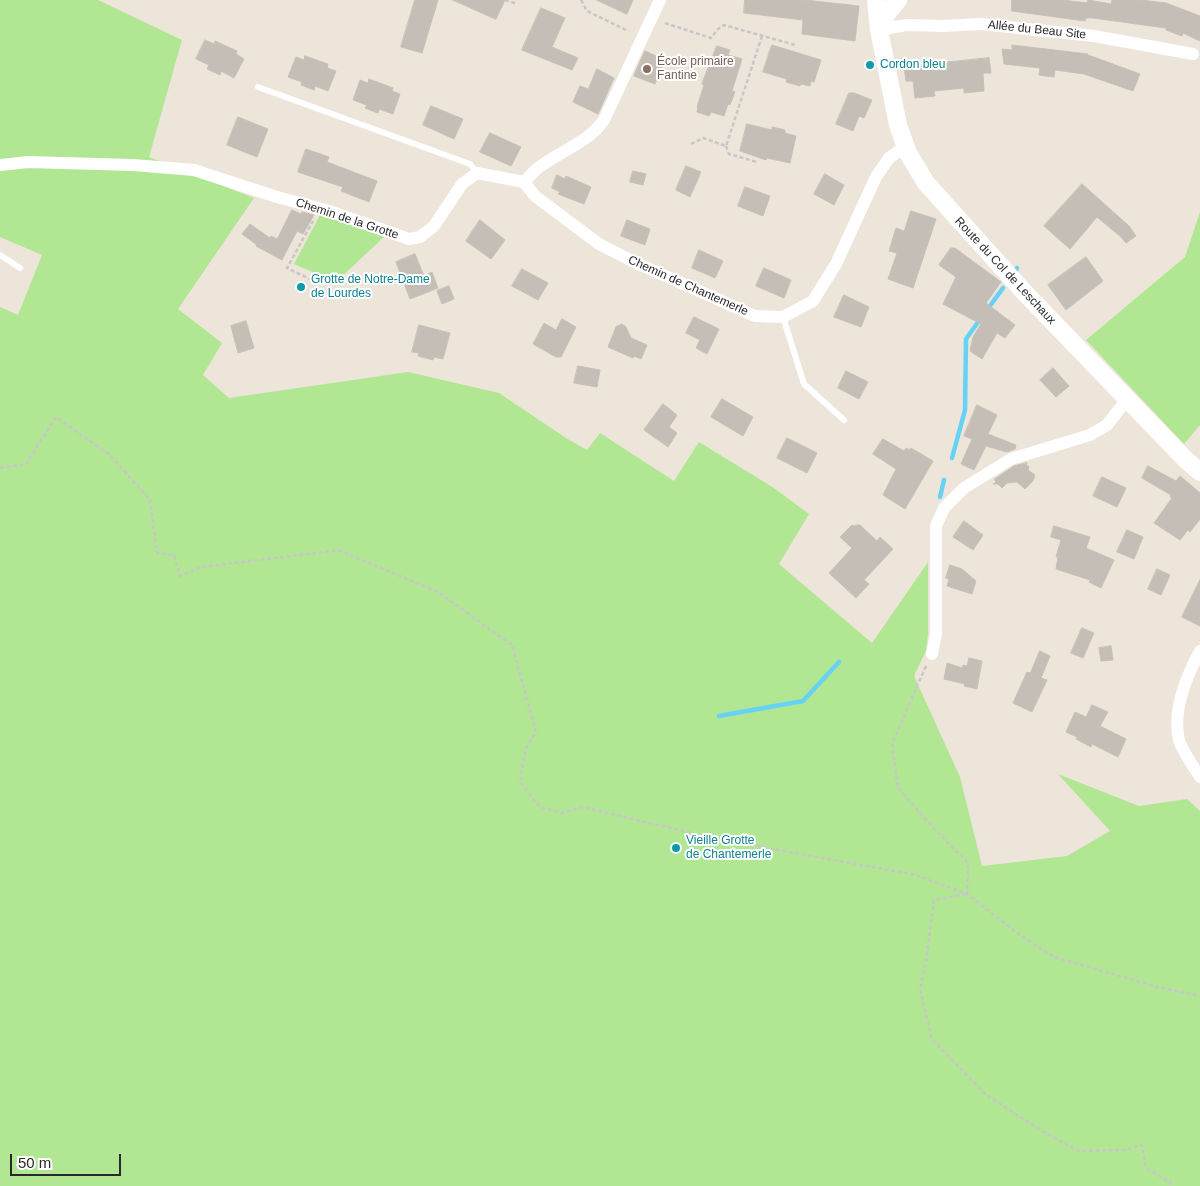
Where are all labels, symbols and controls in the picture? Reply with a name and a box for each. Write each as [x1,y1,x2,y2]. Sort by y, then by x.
street label: Allée du Beau Site [987,18,1087,42]
place label: École primaire Fantine [657,55,734,83]
place label: Cordon bleu [880,58,945,72]
marker: Cordon bleu [864,59,876,71]
marker: École primaire Fantine [641,63,653,75]
street label: Chemin de la Grotte [294,196,400,242]
street label: Route du Col de Leschaux [952,214,1058,328]
street label: Chemin de Chantemerle [626,253,750,319]
place label: Grotte de Notre-Dame de Lourdes [311,273,430,301]
marker: Grotte de Notre-Dame de Lourdes [295,281,307,293]
place label: Vieille Grotte de Chantemerle [686,834,771,862]
marker: Vieille Grotte de Chantemerle [670,842,682,854]
scale bar [12,1144,124,1176]
text: 50 m [18,1154,51,1171]

